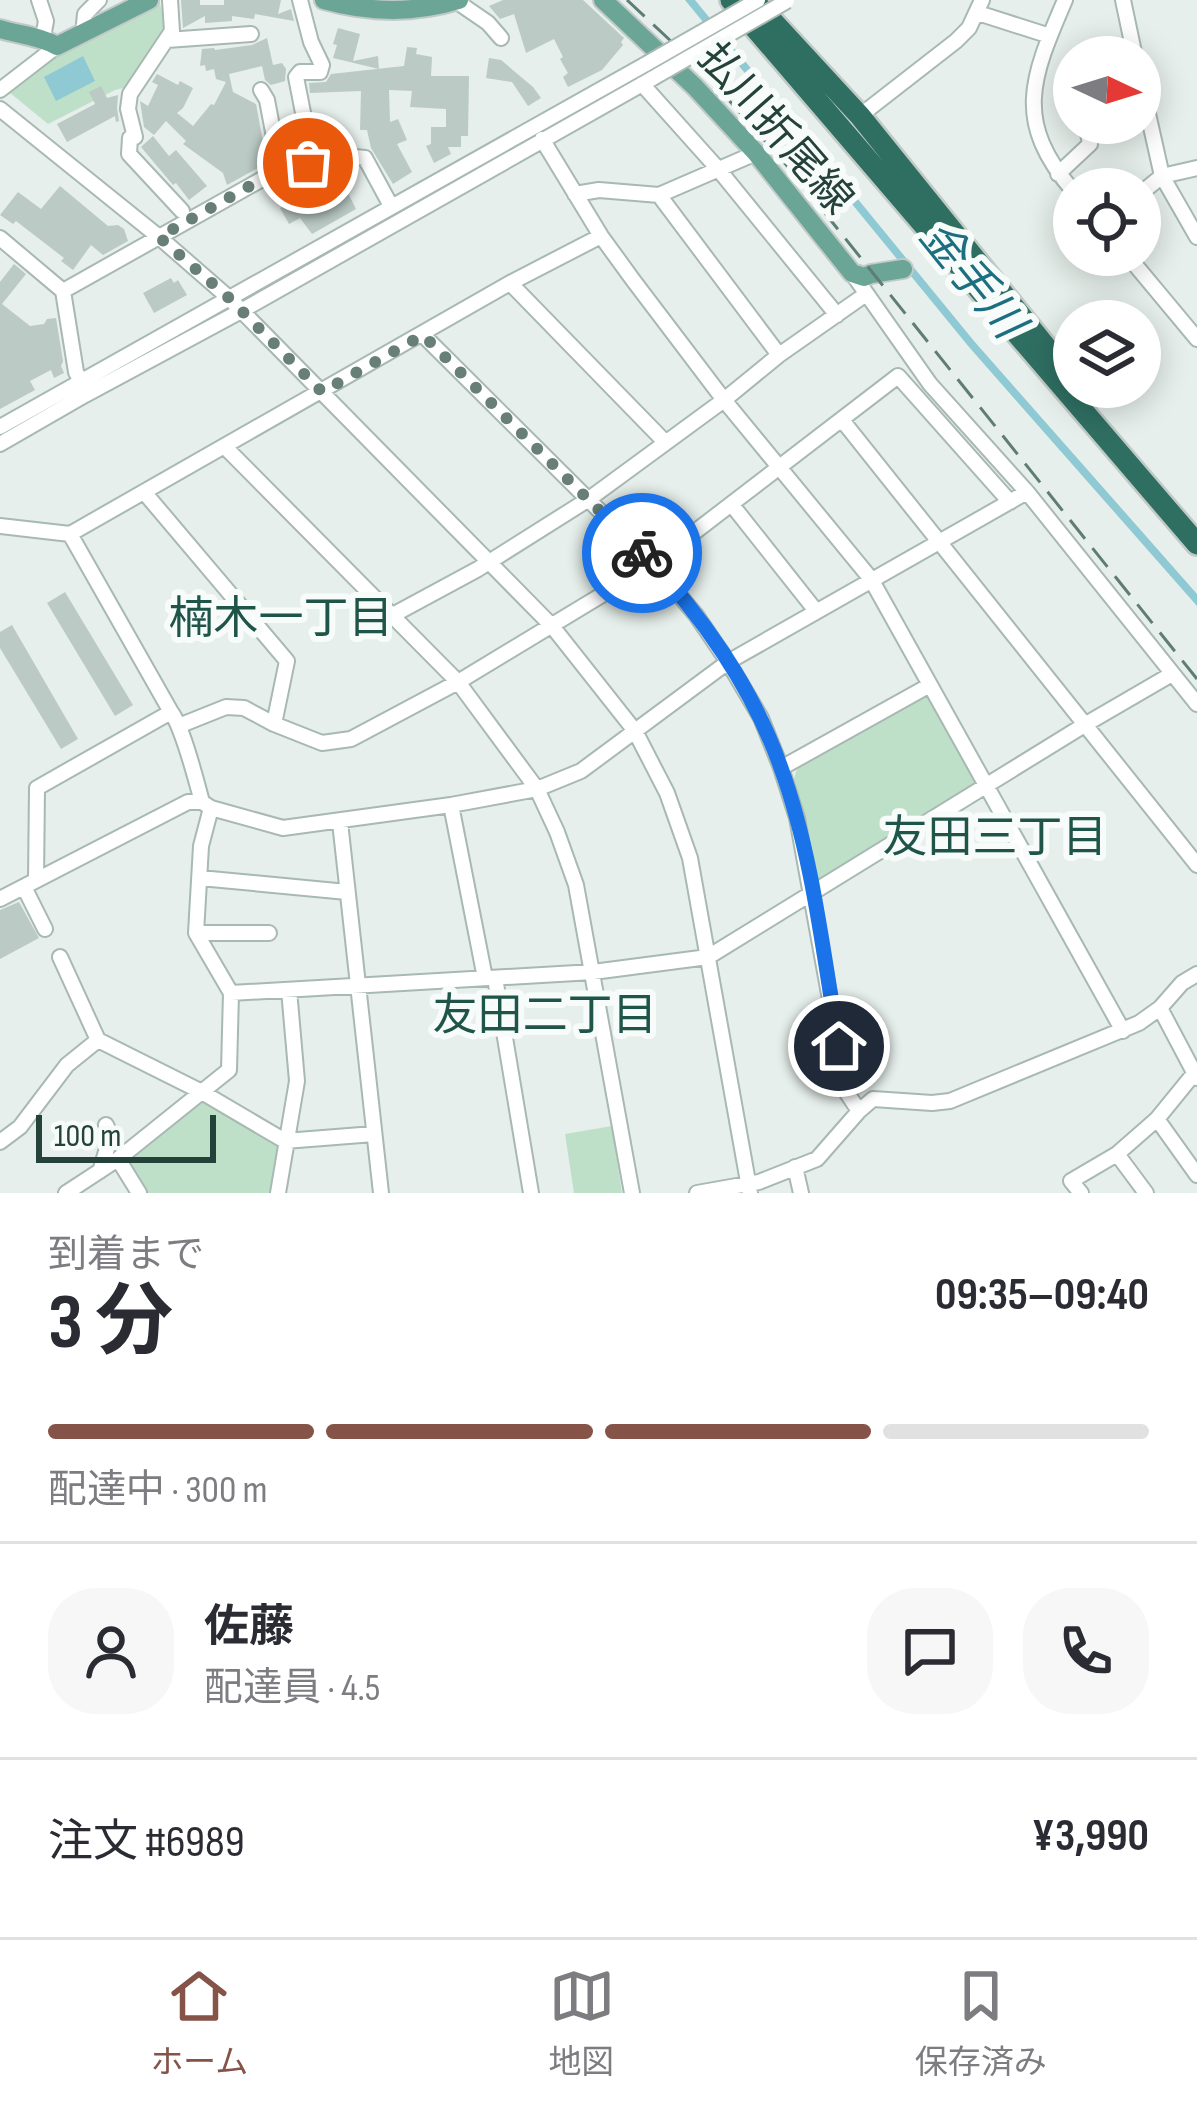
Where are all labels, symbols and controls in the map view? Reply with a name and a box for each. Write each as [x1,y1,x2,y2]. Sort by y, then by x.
street label: 払川折尾線 [687,33,863,225]
north arrow [1053,36,1161,144]
map controls [1053,36,1161,408]
pin [257,112,359,214]
icon: bag [275,130,341,196]
button: locate [1053,168,1161,276]
water label: 金手川 [907,210,1037,353]
button: layers [1053,300,1161,408]
courier [582,493,702,613]
icon: bike [609,520,675,586]
district label: 楠木一丁目 [168,592,394,647]
district label: 友田三丁目 [882,811,1108,866]
district label: 友田二丁目 [432,989,658,1044]
pin [788,995,890,1097]
icon: home [806,1013,872,1079]
scale bar [36,1109,216,1162]
text: 100 m [54,1116,121,1156]
text: 到着まで [48,1232,204,1279]
text: 09:35–09:40 [935,1268,1149,1323]
text: 3 分 [48,1277,173,1370]
text: 配達中 · 300 m [48,1467,268,1514]
button: person [48,1588,174,1714]
button: chat [867,1588,993,1714]
button: phone [1023,1588,1149,1714]
text: 佐藤 [204,1600,294,1655]
text: 配達員 · 4.5 [204,1665,380,1712]
text: ¥3,990 [1032,1809,1149,1864]
text: 注文 #6989 [48,1815,245,1870]
tab: ホーム [150,1963,248,2083]
tab: 地図 [549,1963,615,2083]
tab: 保存済み [915,1963,1047,2083]

